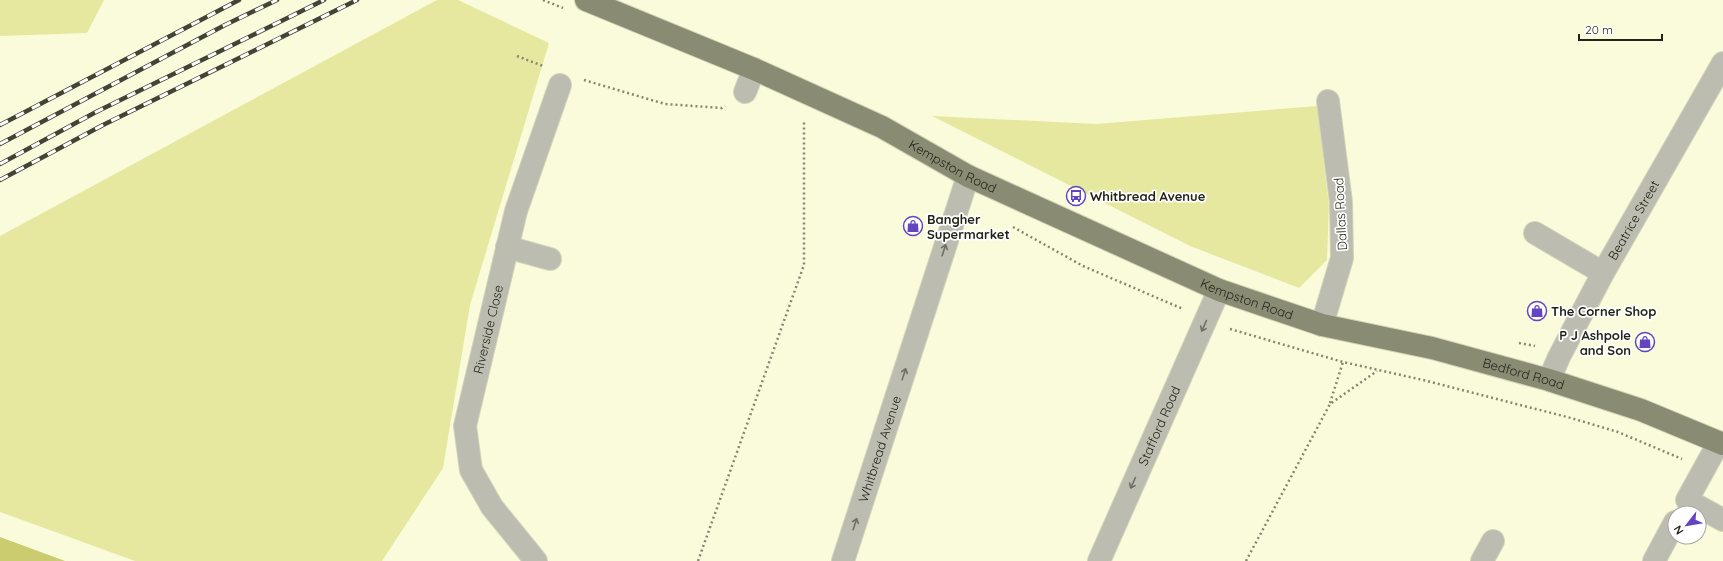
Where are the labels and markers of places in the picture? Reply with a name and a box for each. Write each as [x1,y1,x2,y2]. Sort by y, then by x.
bus stop icon: Whitbread Avenue [1065,185,1087,207]
place label: Whitbread Avenue [1090,188,1206,204]
place label: Bangher Supermarket [927,211,1010,242]
shop icon: Bangher Supermarket [902,215,924,237]
shop icon: The Corner Shop [1526,300,1548,322]
place label: The Corner Shop [1551,303,1656,319]
place label: P J Ashpole and Son [1559,327,1631,358]
shop icon: P J Ashpole and Son [1634,331,1656,353]

